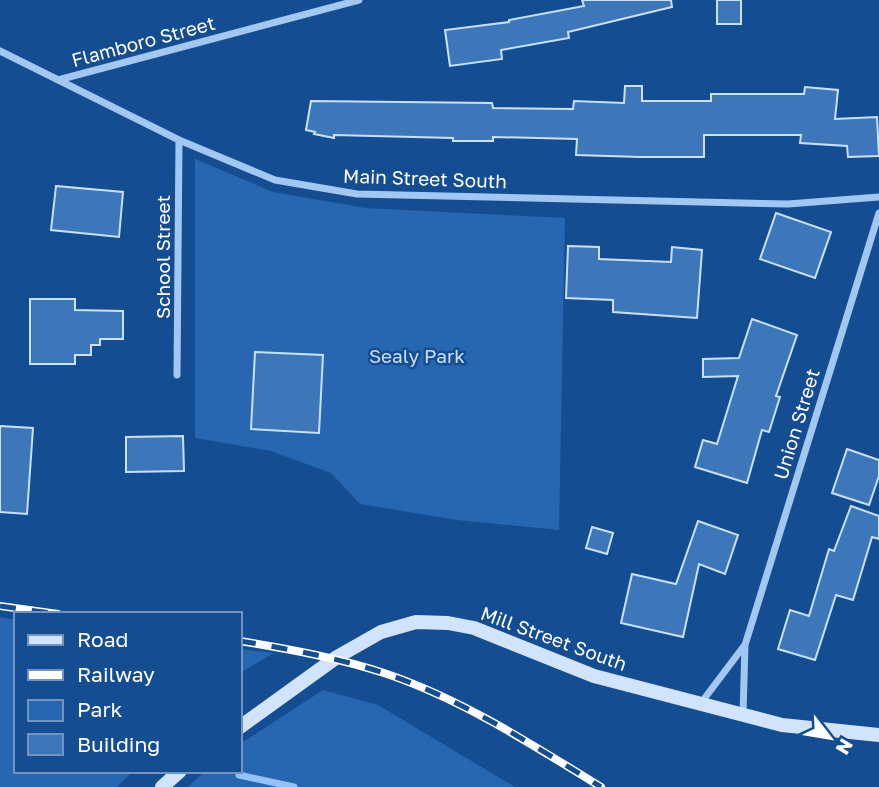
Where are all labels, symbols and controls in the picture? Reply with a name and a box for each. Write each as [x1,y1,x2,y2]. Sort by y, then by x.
street label: Flamboro Street [69,11,217,71]
street label: Main Street South [343,164,507,192]
street label: School Street [151,195,174,319]
park label: Sealy Park [369,344,465,367]
street label: Union Street [768,366,824,482]
street label: Mill Street South [478,601,630,675]
legend [14,612,242,773]
text: Road [77,626,128,652]
text: Railway [77,661,155,687]
text: Park [77,696,123,722]
north arrow [795,703,865,773]
text: Building [77,731,160,757]
text: N [831,735,859,759]

